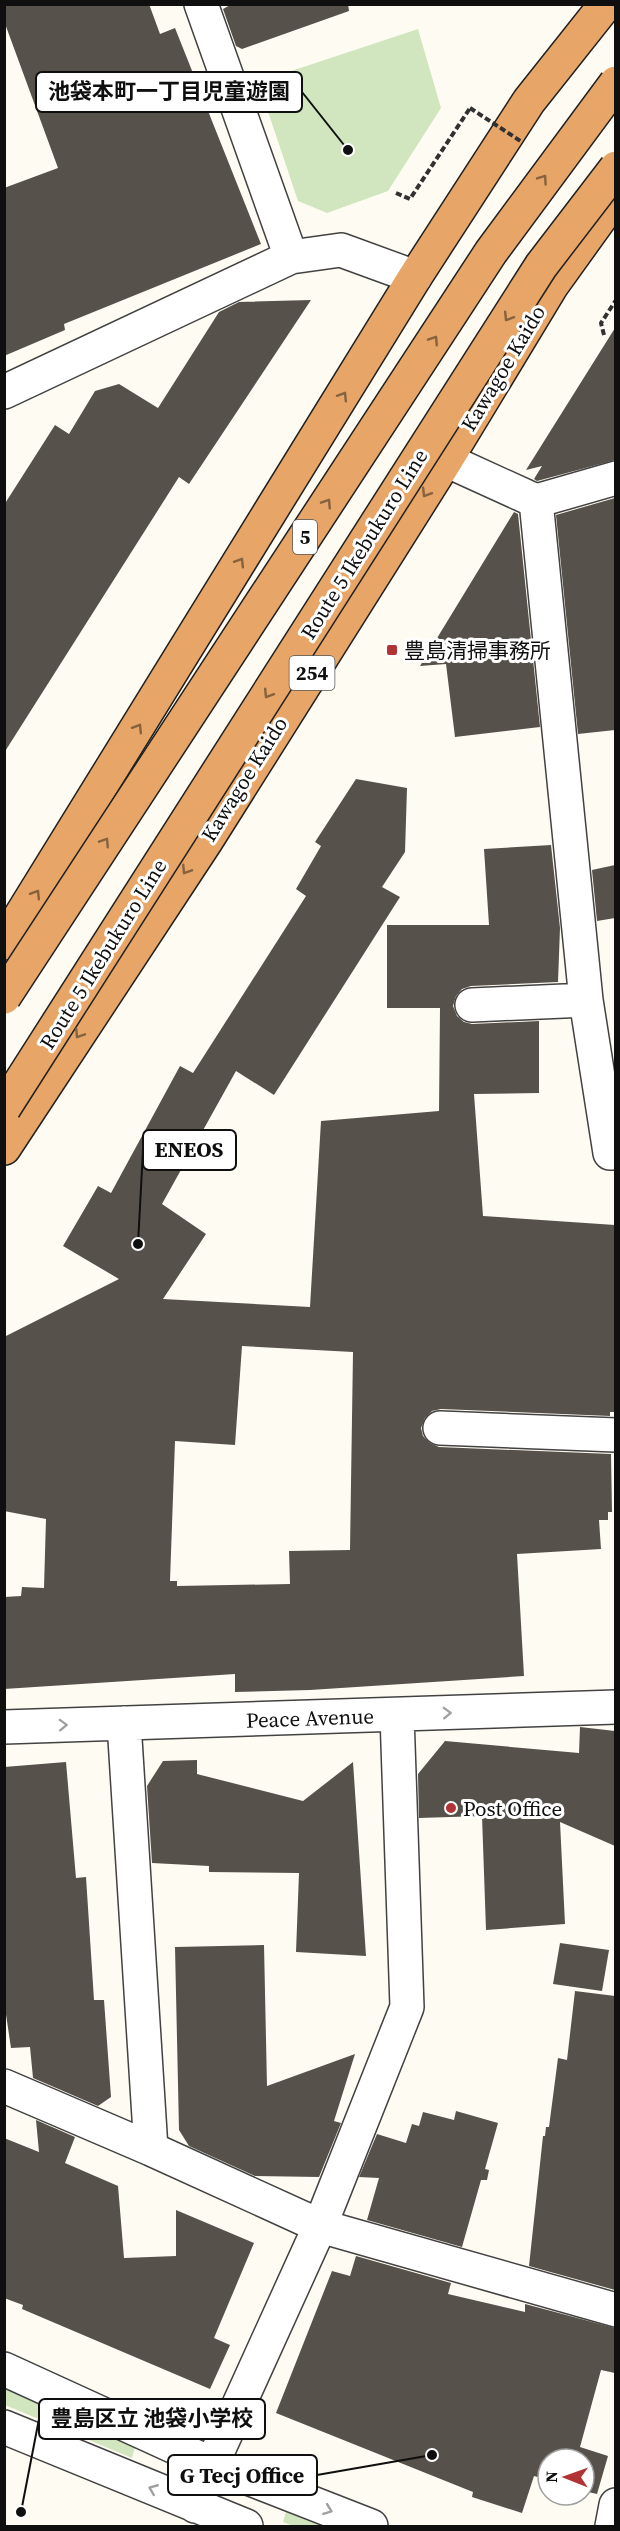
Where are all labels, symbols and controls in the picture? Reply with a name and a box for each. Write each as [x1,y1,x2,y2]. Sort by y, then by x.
callout: 池袋本町一丁目児童遊園 [36,72,302,112]
text: 池袋本町一丁目児童遊園 [48,76,290,106]
one-way arrow [536,174,547,185]
street label: Kawagoe Kaido [454,300,552,436]
one-way arrow [504,310,515,321]
one-way arrow [426,336,438,346]
one-way arrow [335,392,347,402]
street label: Route 5 Ikebukuro Line [294,443,434,645]
one-way arrow [421,487,433,497]
one-way arrow [320,499,331,510]
road number: 5 [293,520,317,554]
one-way arrow [233,558,245,568]
place label: 豊島清掃事務所 [404,636,551,665]
marker: 豊島清掃事務所 [385,643,399,657]
road number: 254 [290,656,334,690]
one-way arrow [264,688,275,699]
street label: Kawagoe Kaido [194,711,294,847]
one-way arrow [131,724,143,734]
one-way arrow [98,838,110,848]
street label: Route 5 Ikebukuro Line [33,853,173,1055]
one-way arrow [183,864,194,875]
one-way arrow [28,890,40,900]
one-way arrow [76,1027,87,1038]
callout: ENEOS [143,1130,236,1170]
text: ENEOS [154,1134,224,1164]
street label: Peace Avenue [246,1701,374,1735]
one-way arrow [442,1707,451,1720]
one-way arrow [58,1718,67,1731]
place label: Post Office [463,1794,562,1823]
marker: Post Office [444,1801,458,1815]
callout: 豊島区立 池袋小学校 [39,2399,265,2439]
text: 豊島区立 池袋小学校 [51,2403,253,2433]
north arrow [536,2447,596,2507]
callout: G Tecj Office [168,2455,317,2495]
text: G Tecj Office [180,2460,304,2490]
text: N [540,2470,562,2483]
one-way arrow [148,2484,159,2496]
one-way arrow [322,2502,332,2515]

